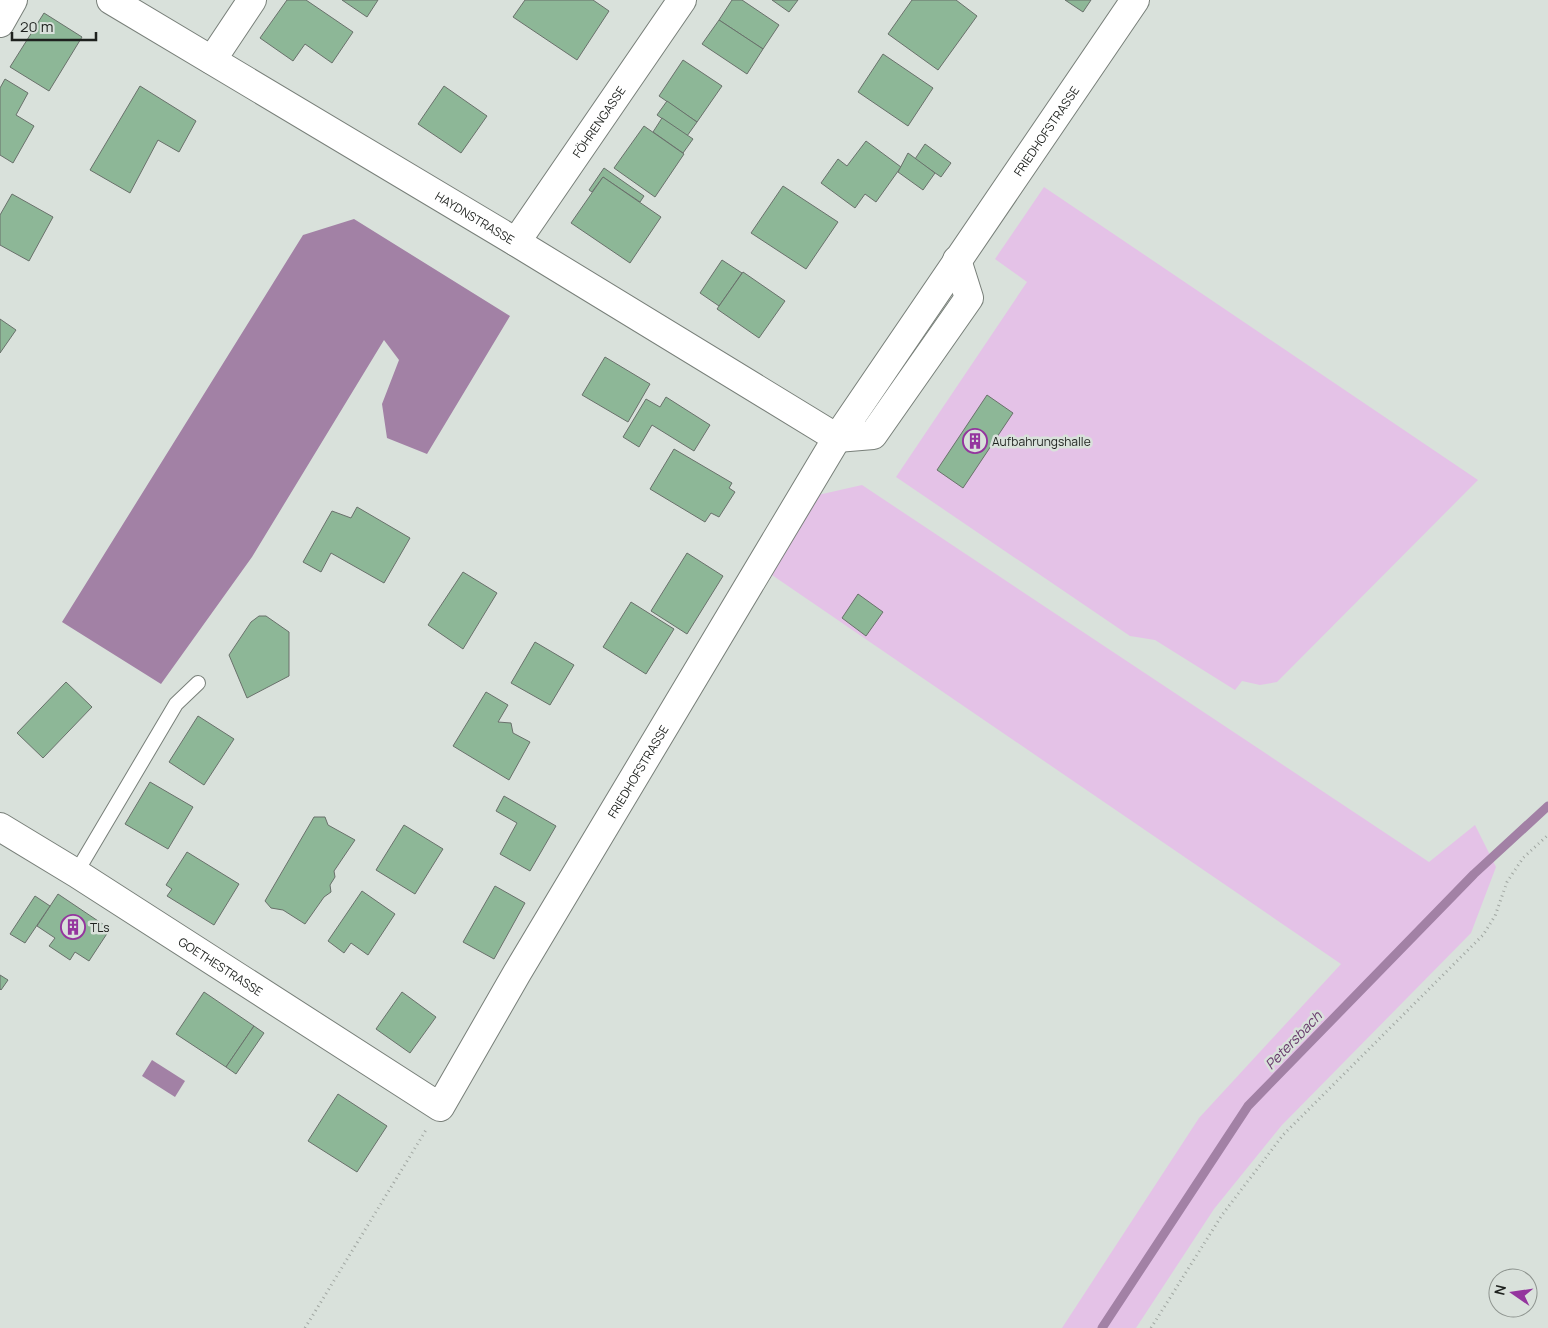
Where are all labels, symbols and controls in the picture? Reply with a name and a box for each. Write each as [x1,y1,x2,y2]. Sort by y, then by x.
scale bar [12,10,96,42]
text: 20 m [20,16,53,37]
street label: FÖHRENGASSE [568,82,629,161]
street label: FRIEDHOFSTRASSE [1009,82,1083,179]
street label: HAYDNSTRASSE [432,187,518,248]
building icon: Aufbahrungshalle [962,428,988,454]
place label: Aufbahrungshalle [992,433,1091,450]
street label: FRIEDHOFSTRASSE [603,722,672,821]
building icon: TLs [60,914,86,940]
place label: TLs [90,919,110,936]
street label: GOETHESTRASSE [175,933,266,1000]
water label: Petersbach [1260,1006,1326,1073]
north arrow [1488,1268,1538,1318]
text: N [1489,1283,1510,1297]

